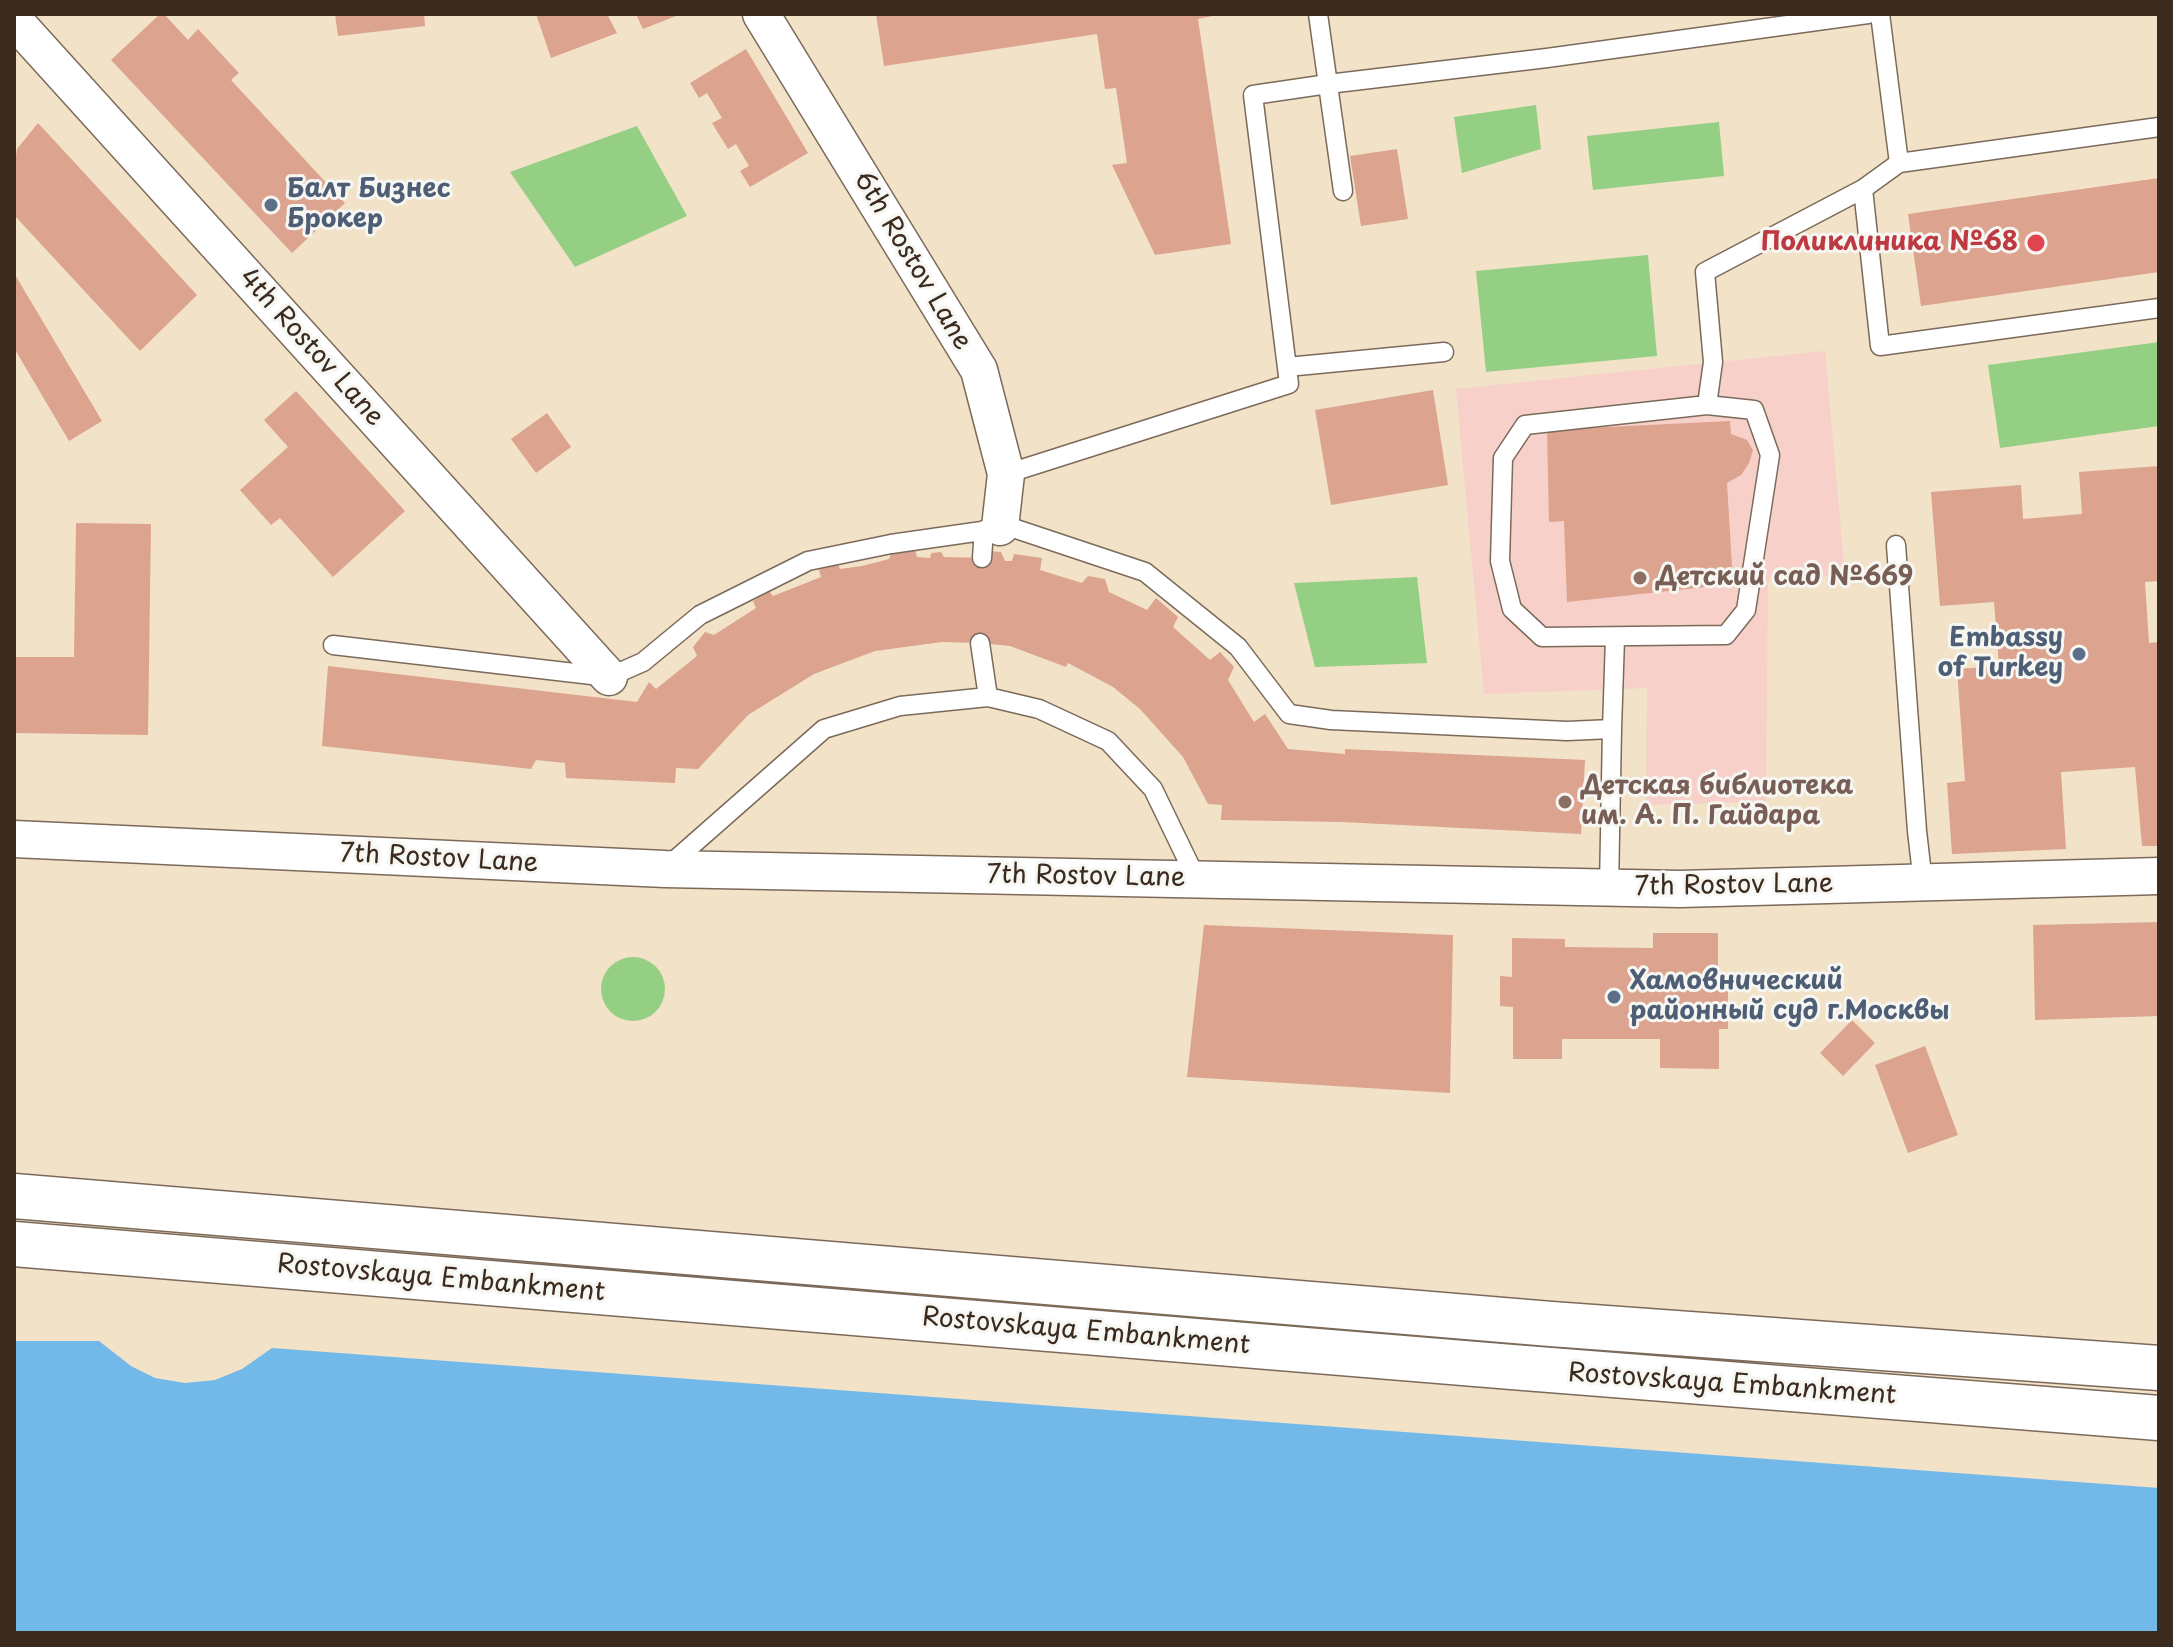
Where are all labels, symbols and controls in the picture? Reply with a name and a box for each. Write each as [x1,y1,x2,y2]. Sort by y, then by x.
street label: 6th Rostov Lane [846,166,978,356]
place label: Балт Бизнес Брокер [287,174,451,236]
marker: Балт Бизнес Брокер [262,196,280,214]
place label: Поликлиника №68 [1761,227,2018,259]
marker: Поликлиника №68 [2025,232,2047,254]
street label: 4th Rostov Lane [232,263,390,433]
place label: Детский сад №669 [1656,562,1913,594]
marker: Детский сад №669 [1631,569,1649,587]
place label: Embassy of Turkey [1938,623,2063,684]
marker: Embassy of Turkey [2070,645,2088,663]
place label: Детская библиотека им. А. П. Гайдара [1581,771,1853,832]
marker: Детская библиотека им. А. П. Гайдара [1556,793,1574,811]
street label: 7th Rostov Lane [339,838,539,880]
street label: 7th Rostov Lane [986,860,1186,894]
street label: 7th Rostov Lane [1634,869,1834,903]
place label: Хамовнический районный суд г.Москвы [1630,966,1949,1028]
marker: Хамовнический районный суд г.Москвы [1605,988,1623,1006]
street label: Rostovskaya Embankment [276,1249,606,1309]
street label: Rostovskaya Embankment [921,1302,1251,1362]
street label: Rostovskaya Embankment [1567,1358,1897,1412]

